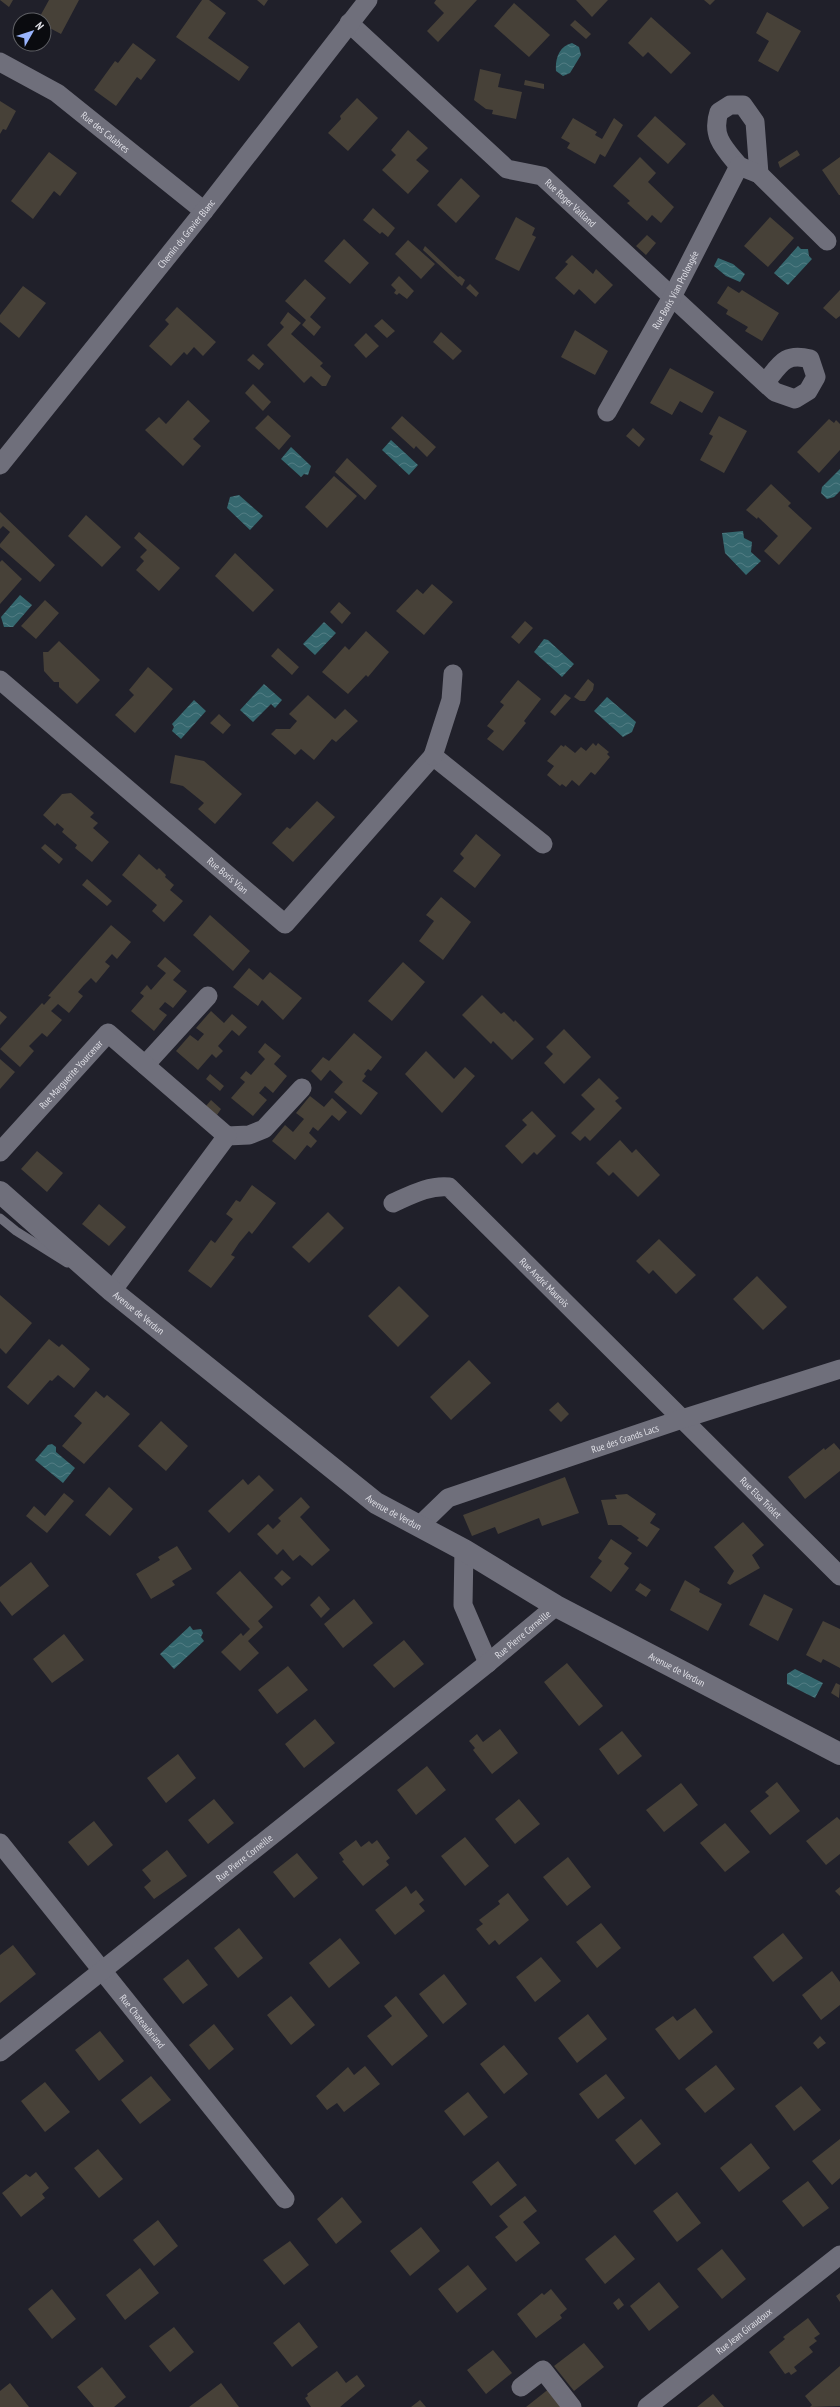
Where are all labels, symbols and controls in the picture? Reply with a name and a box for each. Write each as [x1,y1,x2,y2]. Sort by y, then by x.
north arrow [12,12,52,52]
text: N [32,19,47,32]
street label: Rue des Calabres [78,108,133,156]
street label: Rue Roger Vailland [542,176,599,230]
street label: Chemin du Gravier Blanc [154,196,218,271]
street label: Rue Boris Vian Prolongée [649,248,701,331]
street label: Rue Boris Vian [205,854,251,896]
street label: Rue Marguerite Yourcenar [36,1037,105,1112]
street label: Rue André Maurois [517,1255,573,1310]
street label: Avenue de Verdun [111,1288,167,1337]
street label: Rue des Grands Lacs [589,1421,661,1456]
street label: Rue Elsa Triolet [737,1474,785,1521]
street label: Avenue de Verdun [363,1491,424,1533]
street label: Rue Pierre Corneille [492,1607,553,1661]
street label: Avenue de Verdun [647,1649,707,1689]
street label: Rue Pierre Corneille [213,1831,275,1884]
street label: Rue Chateaubriand [117,1991,168,2051]
street label: Rue Jean Giraudoux [713,2305,774,2357]

